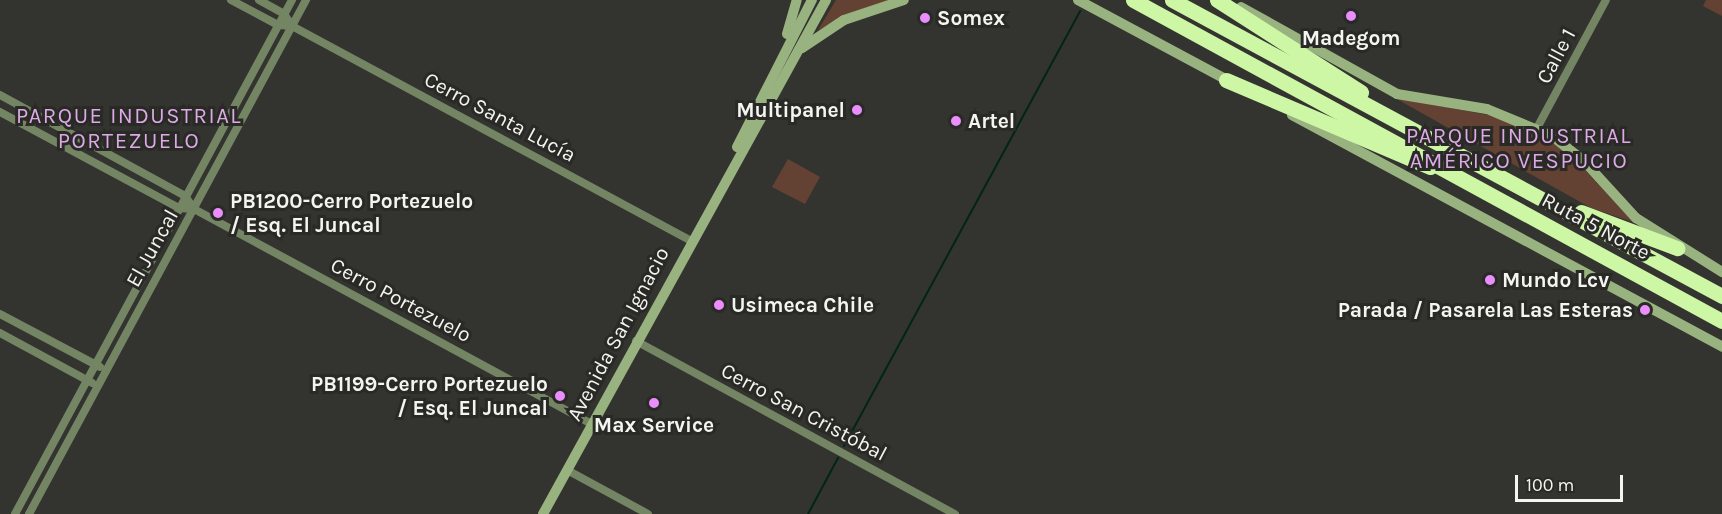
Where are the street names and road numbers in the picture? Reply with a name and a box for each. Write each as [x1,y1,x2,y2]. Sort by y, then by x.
street label: Calle 1 [1531,24,1581,88]
street label: Cerro Santa Lucía [420,66,580,168]
street label: Ruta 5 Norte [1538,187,1654,265]
street label: El Juncal [120,205,184,291]
street label: Avenida San Ignacio [561,243,675,425]
street label: Cerro Portezuelo [326,252,476,348]
street label: Cerro San Cristóbal [717,358,891,466]

